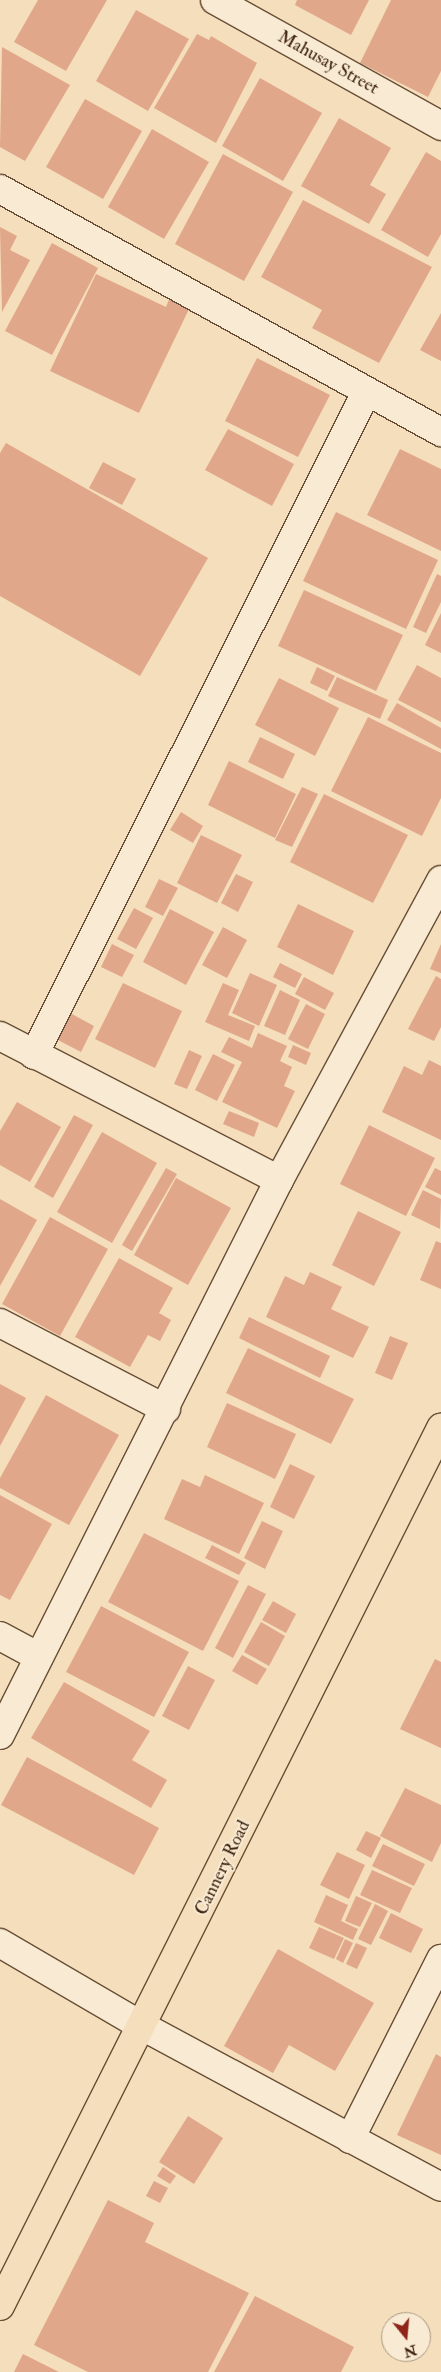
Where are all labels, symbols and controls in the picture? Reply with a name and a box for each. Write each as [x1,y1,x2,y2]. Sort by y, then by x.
street label: Mahusay Street [274,26,382,100]
street label: Cannery Road [191,1817,255,1919]
north arrow [381,2312,431,2362]
text: N [402,2341,419,2361]

